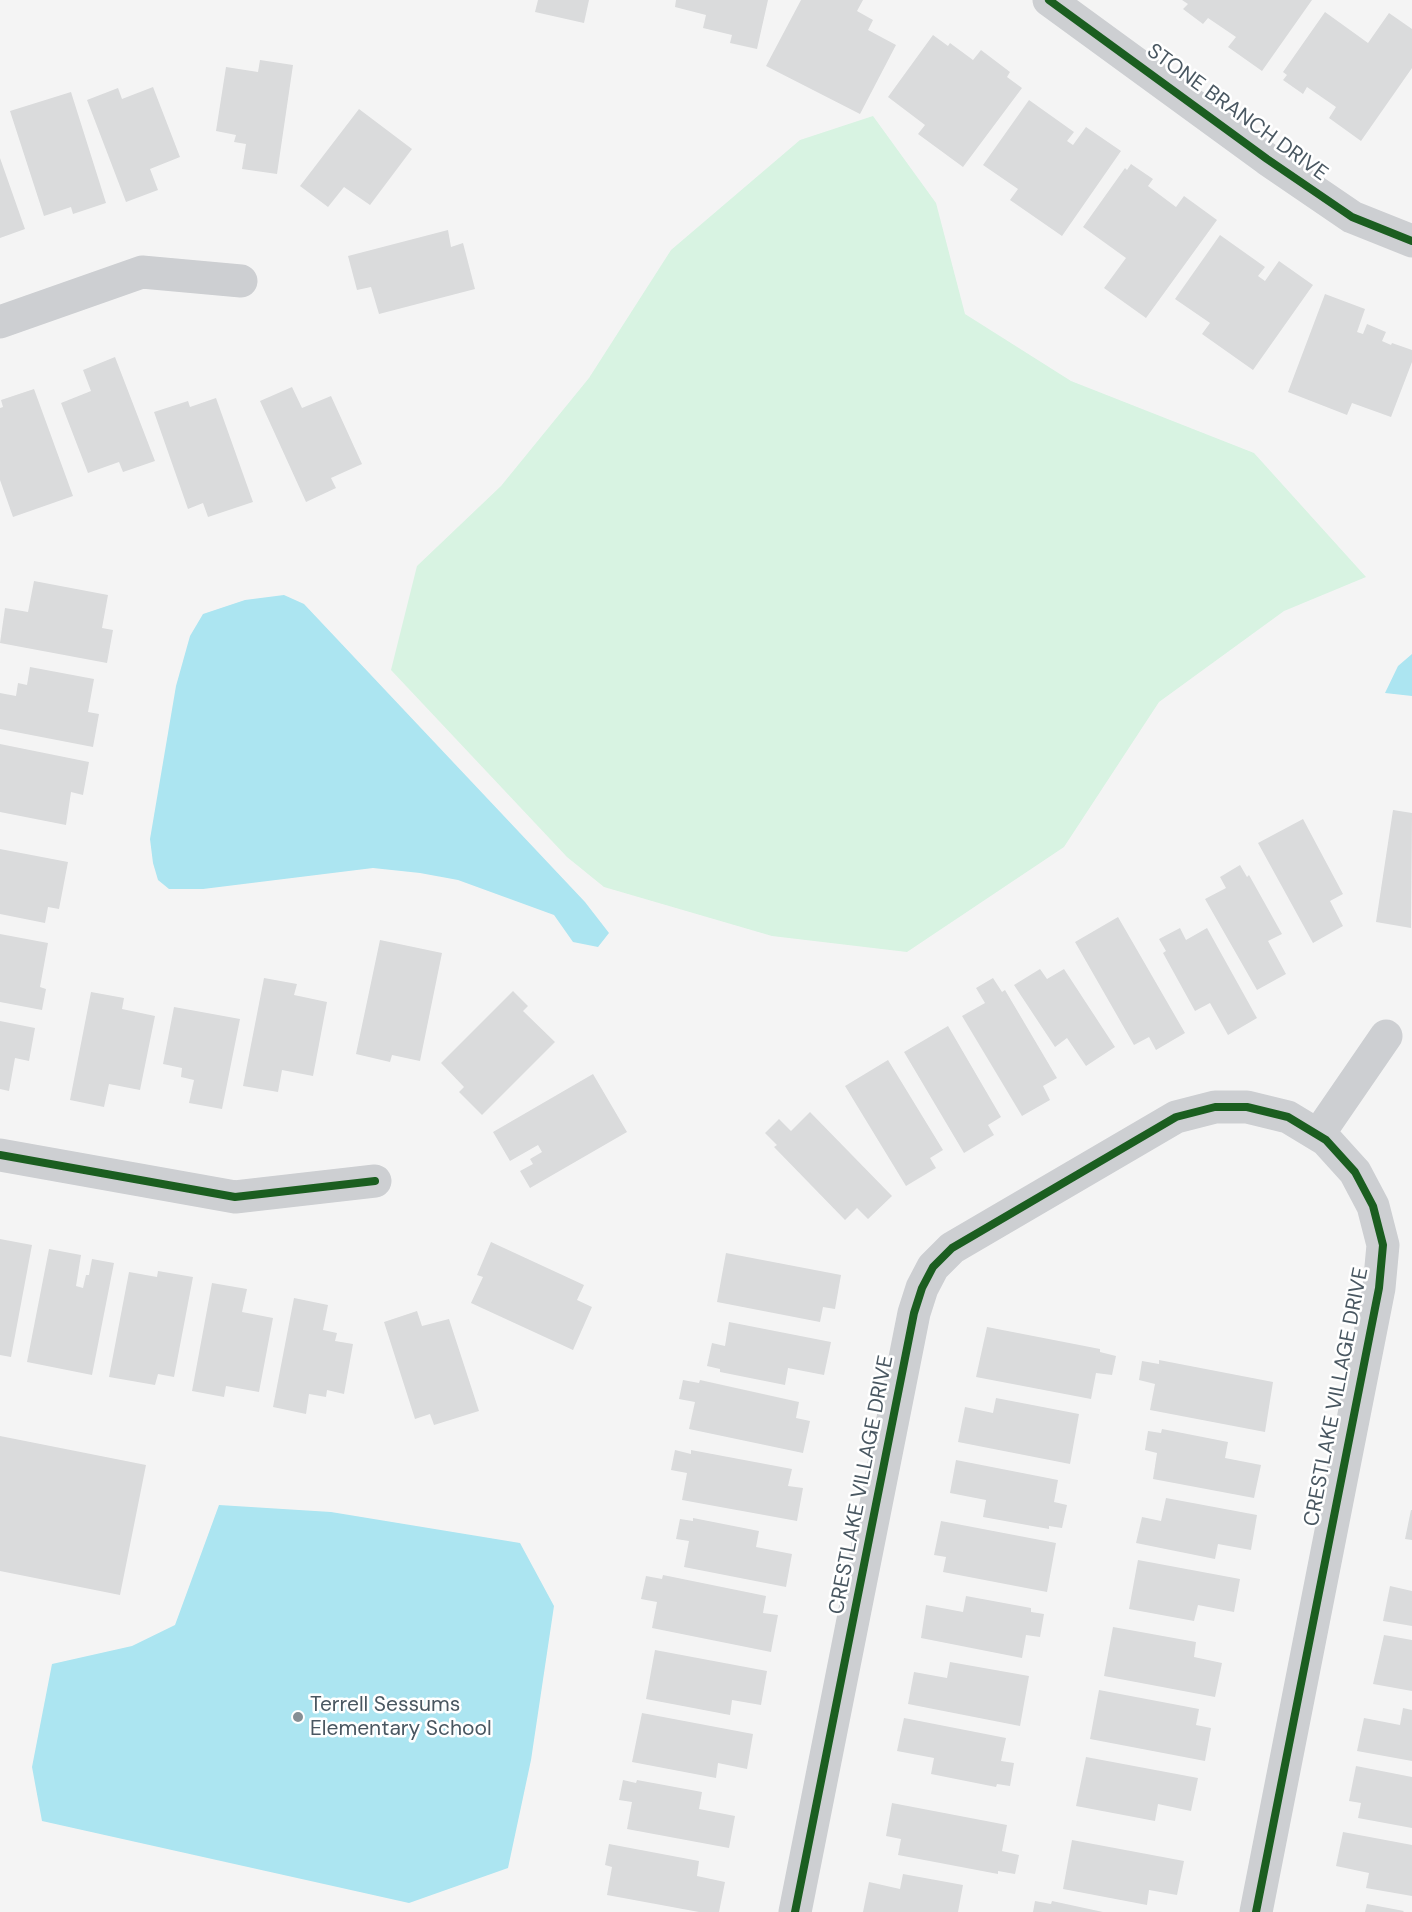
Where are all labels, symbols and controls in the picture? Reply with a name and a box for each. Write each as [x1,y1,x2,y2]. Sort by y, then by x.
street label: STONE BRANCH DRIVE [1142,39,1332,187]
street label: CRESTLAKE VILLAGE DRIVE [1300,1265,1374,1529]
street label: CRESTLAKE VILLAGE DRIVE [825,1353,899,1617]
place label: Terrell Sessums Elementary School [310,1692,492,1742]
marker: Terrell Sessums Elementary School [291,1710,305,1724]

